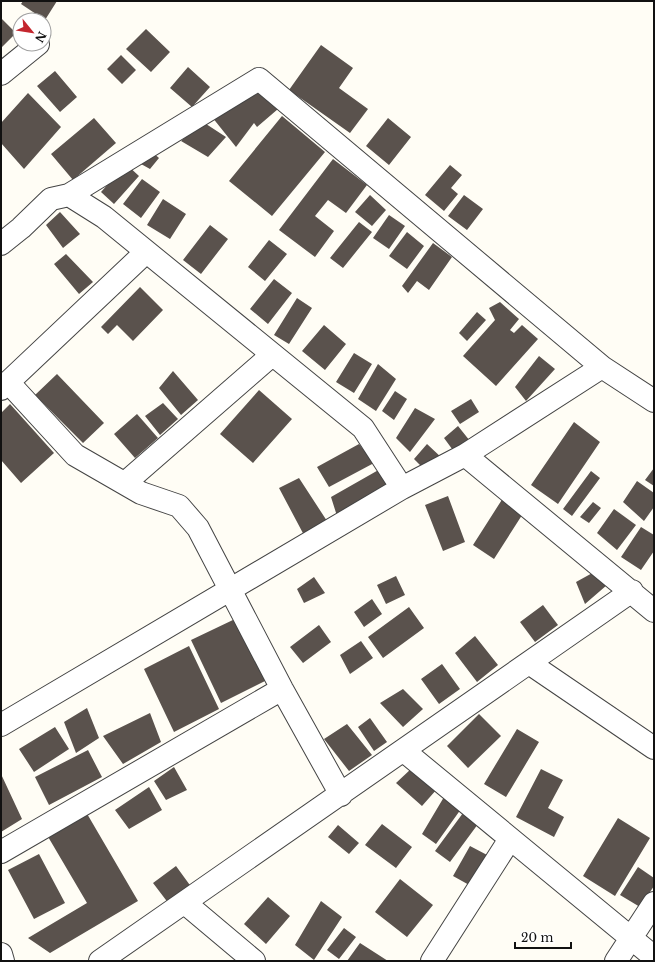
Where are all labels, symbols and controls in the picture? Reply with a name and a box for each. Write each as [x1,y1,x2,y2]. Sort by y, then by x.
north arrow [12,12,52,52]
text: N [32,29,49,46]
scale bar [515,924,571,950]
text: 20 m [521,930,553,945]

